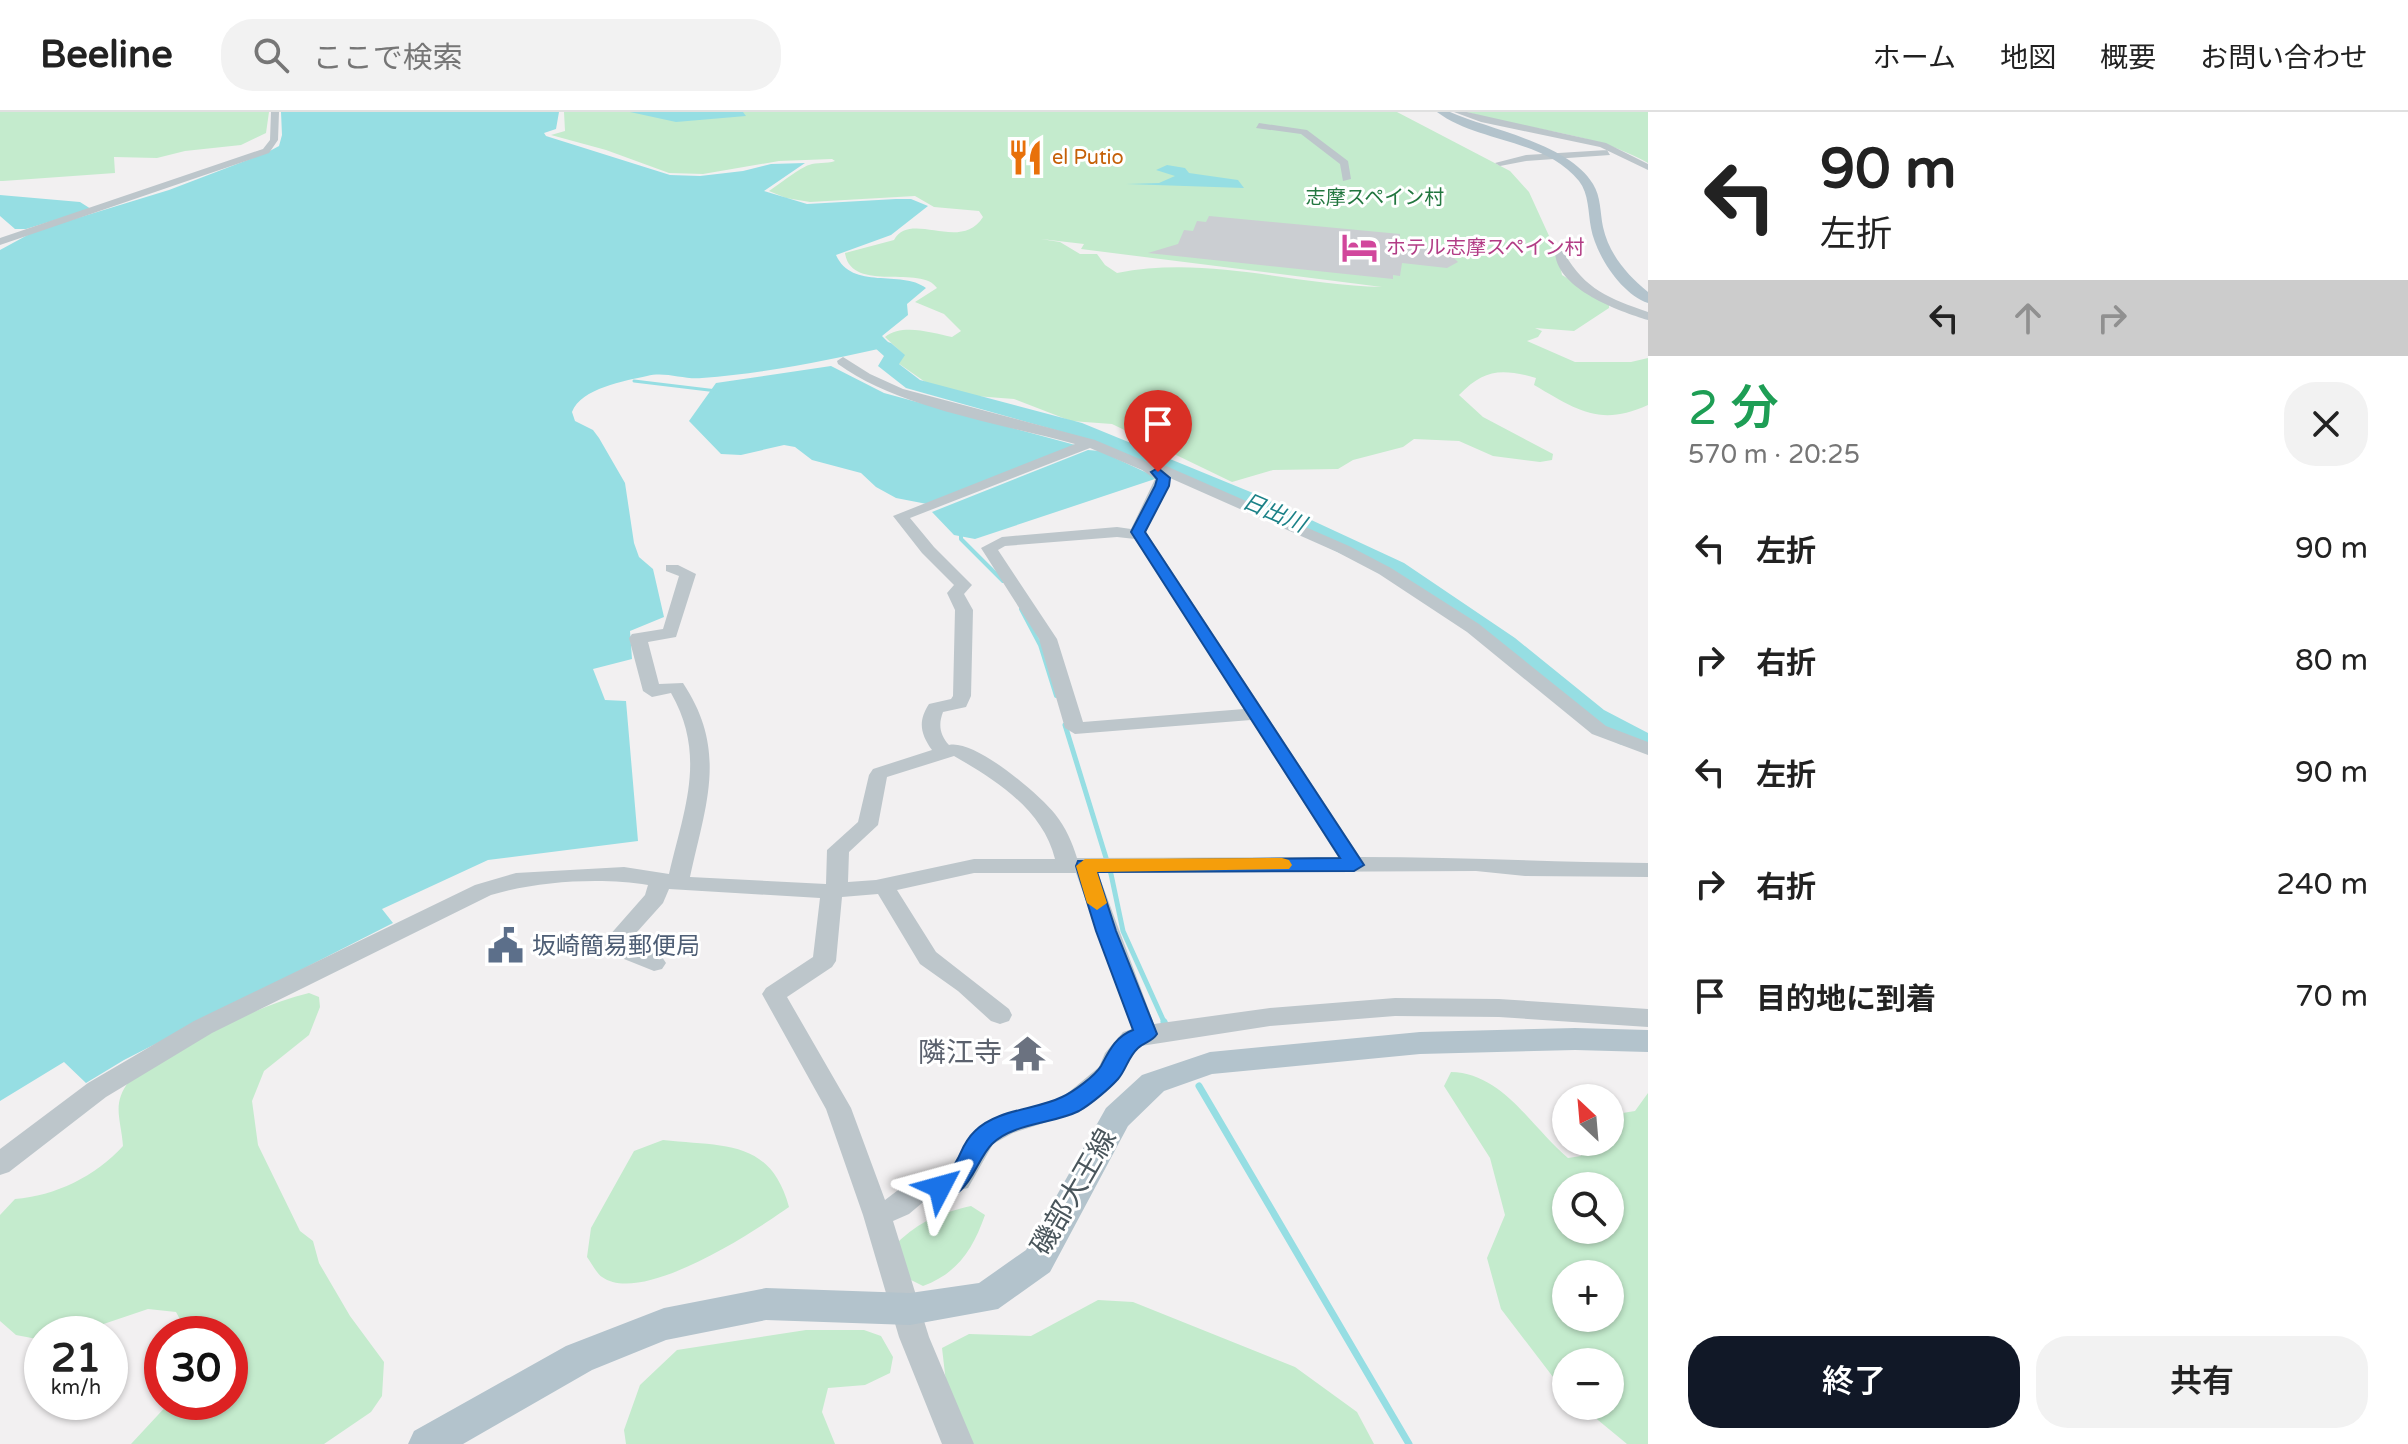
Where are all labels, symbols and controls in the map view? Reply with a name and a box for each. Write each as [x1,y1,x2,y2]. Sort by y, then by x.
search box [221,19,781,91]
text: Beeline [40,32,173,78]
icon: search [249,33,293,77]
text: ここで検索 [313,40,463,77]
text: ホーム [1873,41,1956,75]
text: 地図 [2000,41,2056,75]
text: 概要 [2100,41,2156,75]
text: お問い合わせ [2200,41,2368,75]
text: 90 m [1820,136,1956,203]
restaurant icon: el Putio [1007,139,1045,177]
icon: left [1688,144,1792,248]
place label: el Putio [1052,146,1124,170]
park label: 志摩スペイン村 [1306,186,1444,210]
text: 左折 [1820,213,1892,256]
hotel icon: ホテル志摩スペイン村 [1341,229,1379,267]
place label: ホテル志摩スペイン村 [1386,236,1585,260]
icon: left [1922,296,1966,340]
icon: ahead [2006,296,2050,340]
icon: right [2090,296,2134,340]
text: 2 分 [1688,380,1779,438]
button: close [2284,382,2368,466]
pin [1124,390,1192,472]
icon: arrive [1136,402,1180,446]
text: 570 m · 20:25 [1688,439,1860,470]
water label: 日出川 [1239,488,1311,539]
icon: left [1688,526,1732,570]
text: 90 m [2295,530,2368,567]
text: 左折 [1756,533,1816,570]
icon: right [1688,638,1732,682]
text: 80 m [2295,642,2368,679]
text: 右折 [1756,645,1816,682]
icon: left [1688,750,1732,794]
text: 90 m [2295,754,2368,791]
text: 左折 [1756,757,1816,794]
icon: right [1688,862,1732,906]
text: 240 m [2276,866,2368,903]
text: 右折 [1756,869,1816,906]
public building icon: 坂崎簡易郵便局 [487,927,525,965]
place label: 坂崎簡易郵便局 [532,932,700,961]
icon: arrive [1688,974,1732,1018]
text: 70 m [2295,978,2368,1015]
text: 目的地に到着 [1756,981,1936,1018]
temple icon: 隣江寺 [1009,1034,1047,1072]
place label: 隣江寺 [918,1036,1002,1070]
north arrow [1552,1084,1624,1156]
map controls [1552,1084,1624,1420]
street label: 磯部大王線 [1024,1123,1124,1261]
position arrow [898,1145,982,1229]
button: search [1552,1172,1624,1244]
button: + [1552,1260,1624,1332]
speed limit sign: 30 [144,1316,248,1420]
text: 21 [51,1334,101,1382]
button: 終了 [1688,1336,2020,1428]
button: 共有 [2036,1336,2368,1428]
button: − [1552,1348,1624,1420]
text: km/h [51,1376,101,1400]

